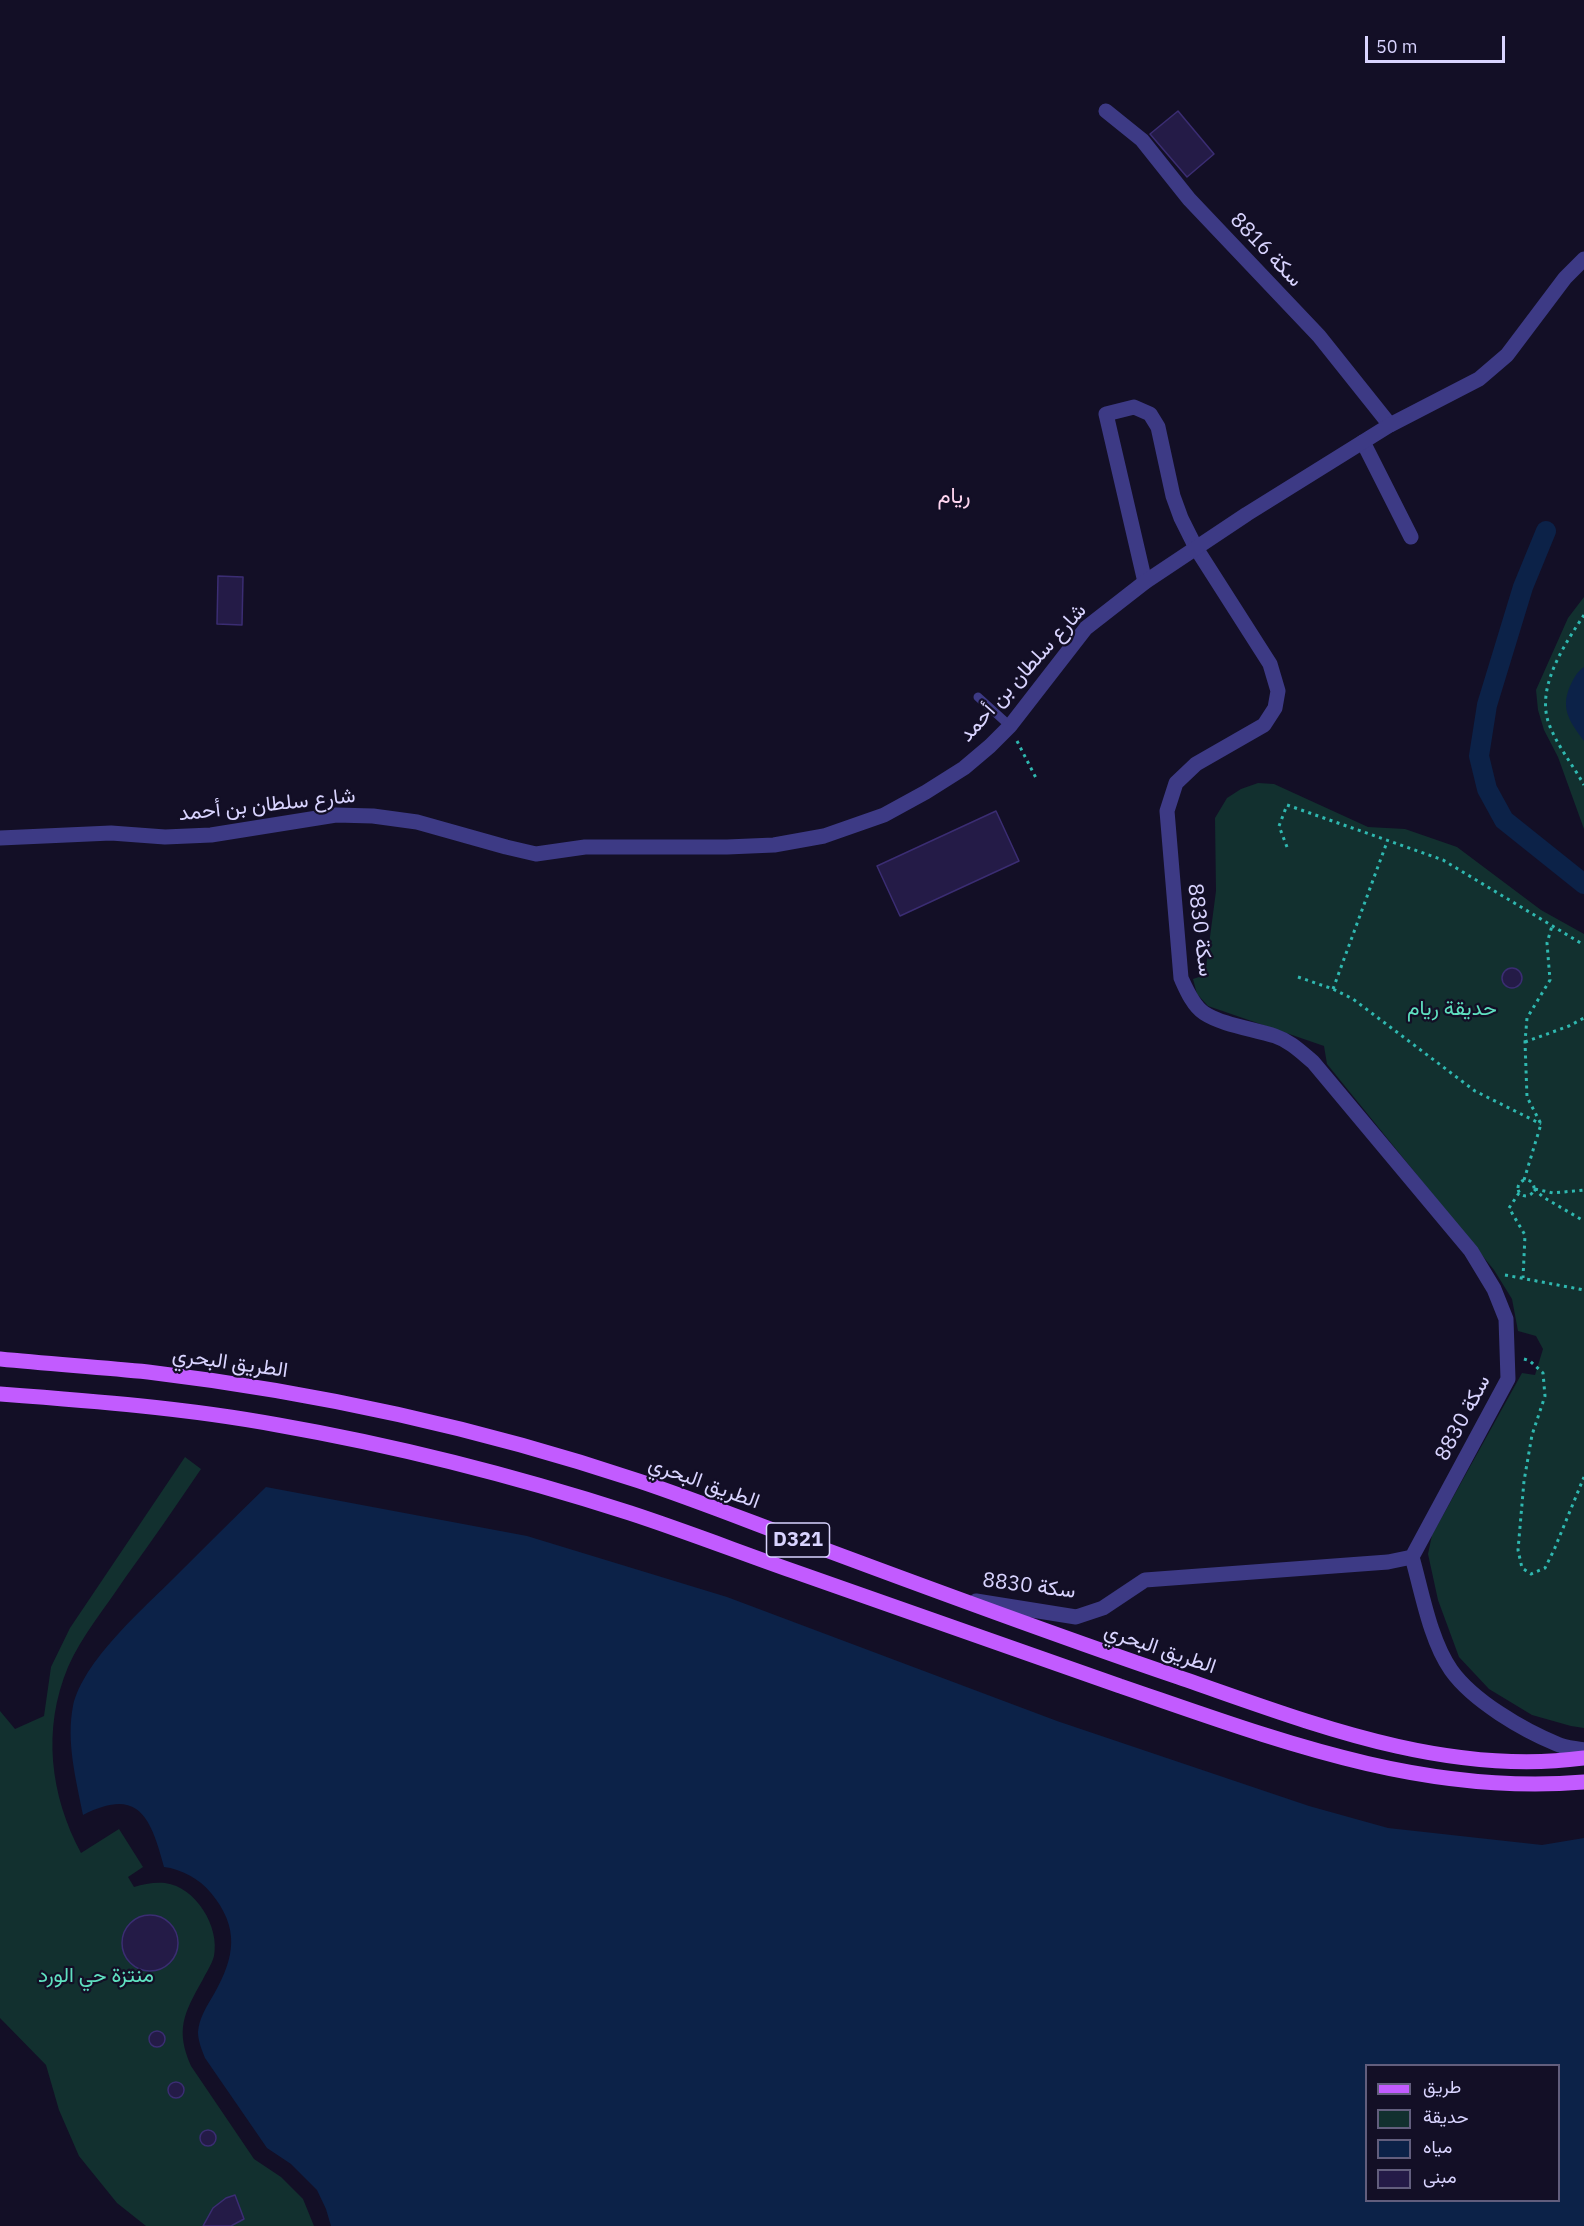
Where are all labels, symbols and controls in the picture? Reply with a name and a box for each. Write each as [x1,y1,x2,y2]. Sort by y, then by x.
scale bar [1368,24,1508,62]
text: 50 m [1376,35,1418,58]
street label: سكة 8816 [1224,208,1308,292]
district label: ريام [937,484,971,510]
street label: شارع سلطان بن أحمد [954,599,1092,747]
street label: شارع سلطان بن أحمد [177,783,357,827]
street label: سكة 8830 [1182,882,1218,978]
park label: حديقة ريام [1407,996,1497,1022]
street label: الطريق البحري [171,1342,289,1384]
street label: سكة 8830 [1430,1371,1496,1465]
street label: الطريق البحري [645,1451,763,1515]
road number: D321 [766,1523,830,1557]
street label: سكة 8830 [981,1568,1077,1604]
street label: الطريق البحري [1101,1618,1219,1680]
park label: منتزة حي الورد [38,1963,154,1989]
legend [1365,2064,1560,2202]
text: طريق [1423,2075,1461,2098]
text: حديقة [1423,2105,1469,2128]
text: مياه [1423,2135,1452,2158]
text: مبنى [1423,2165,1457,2188]

